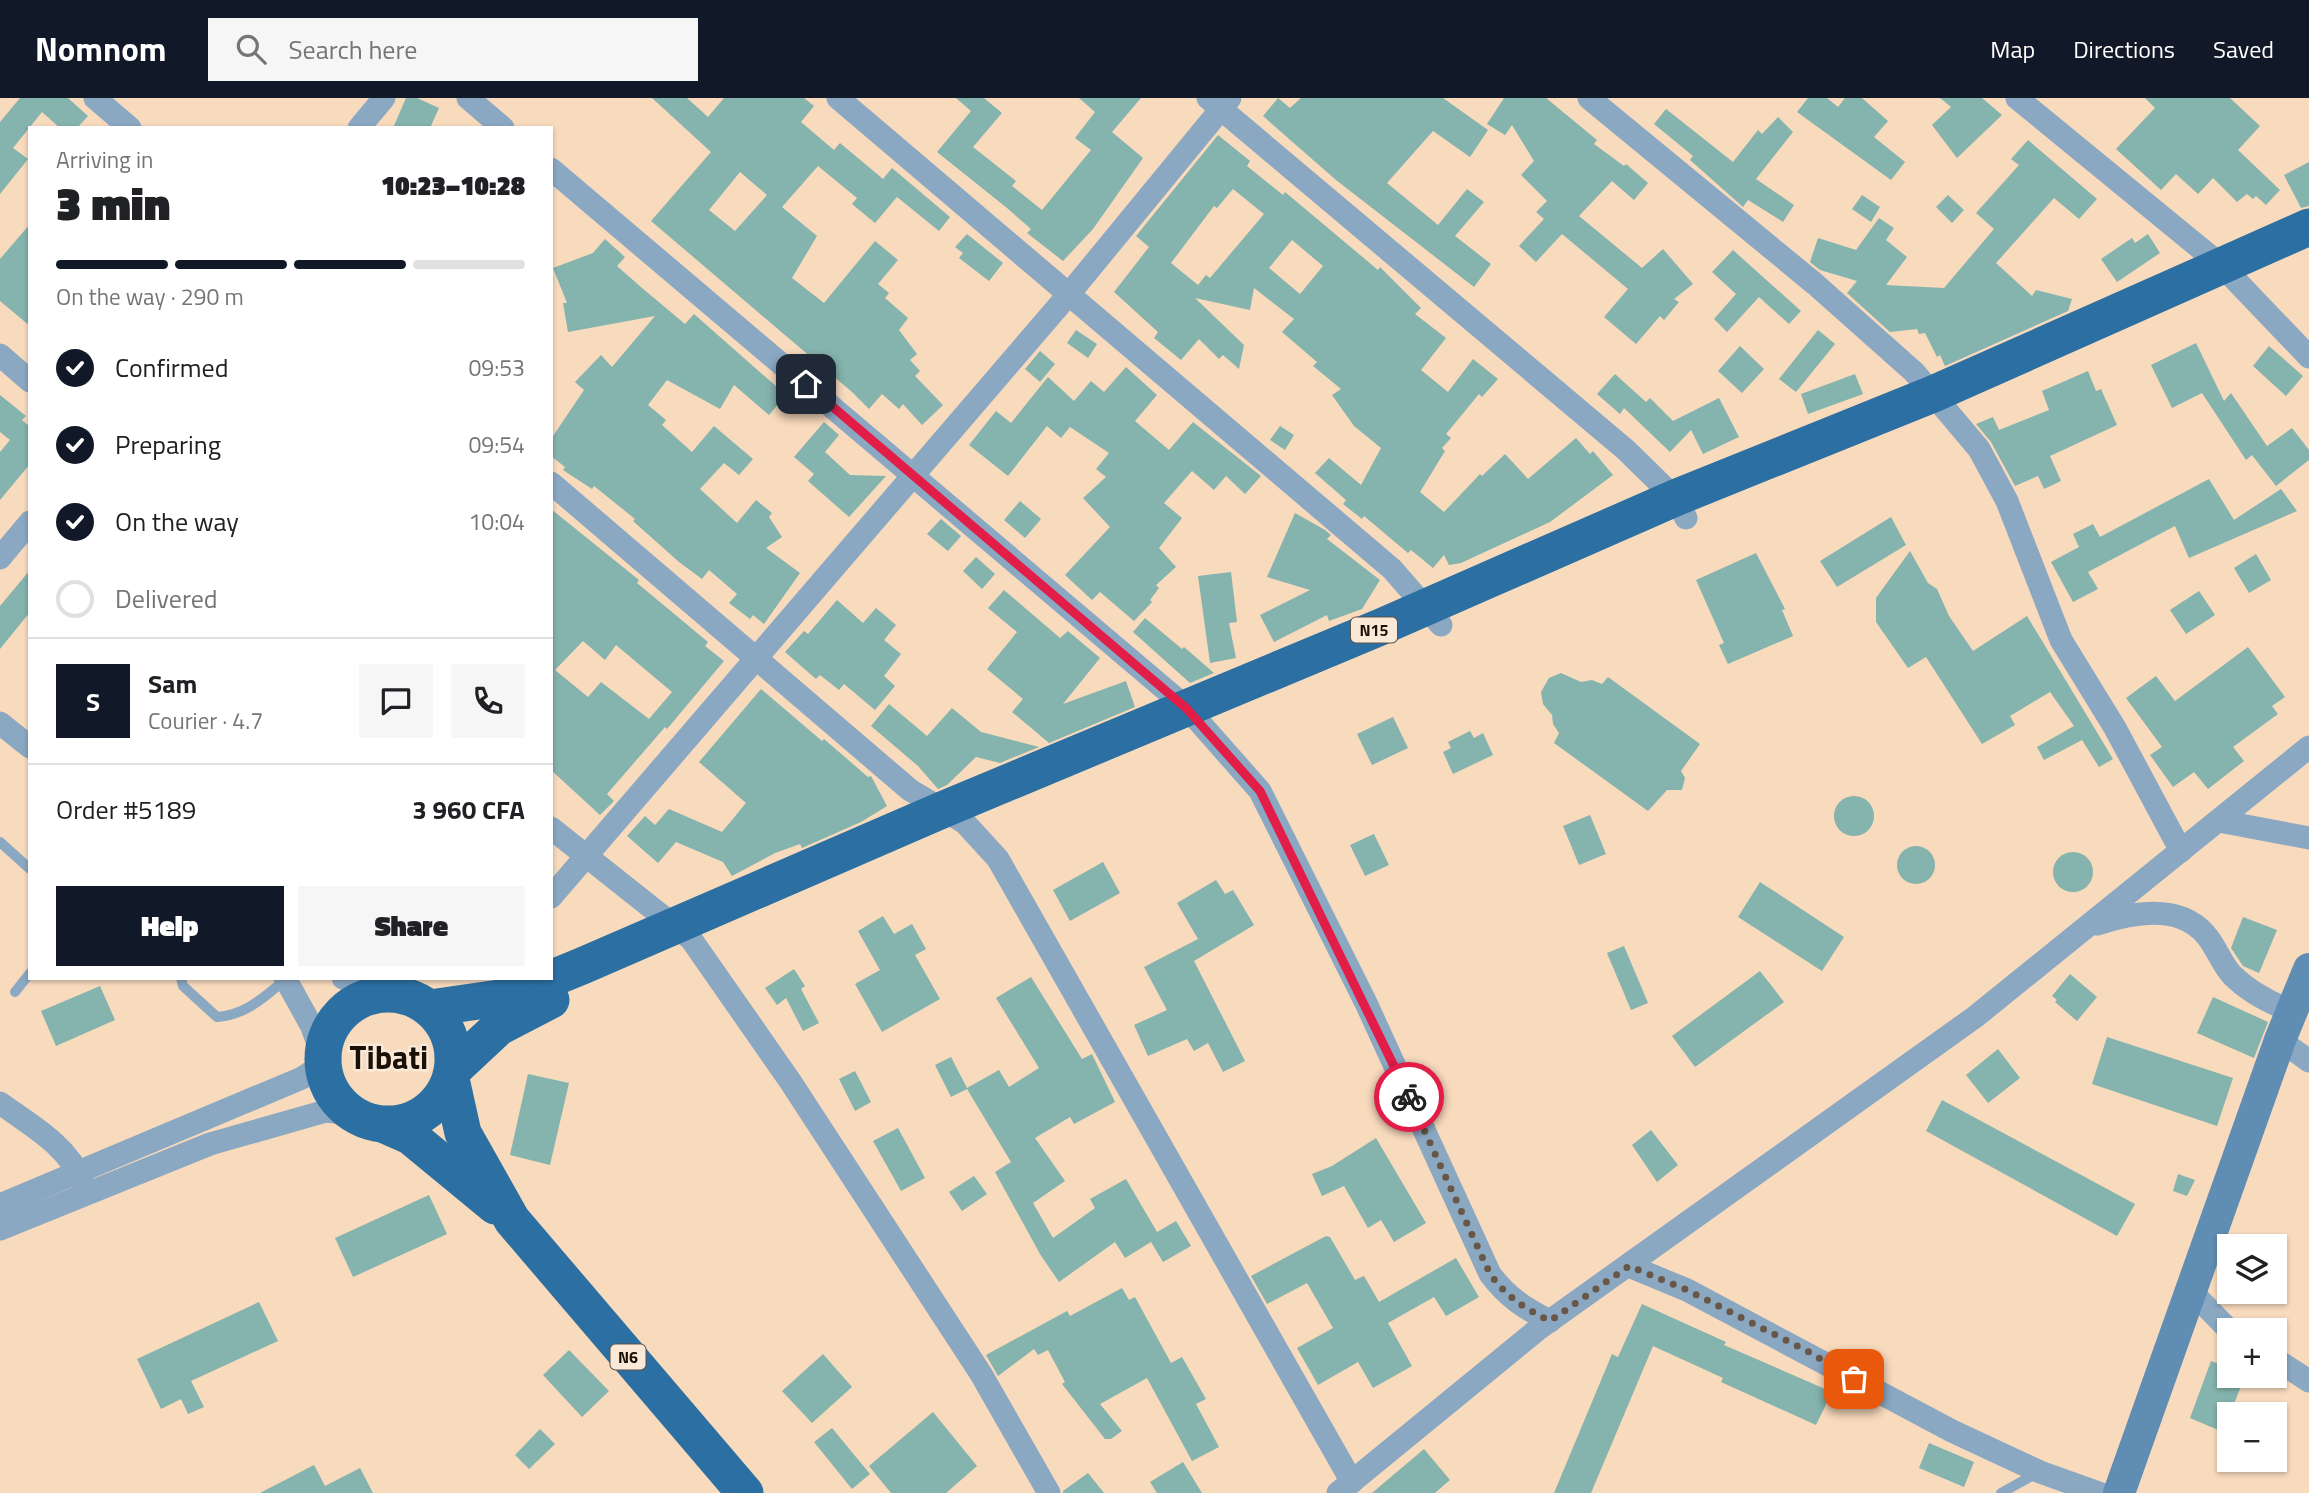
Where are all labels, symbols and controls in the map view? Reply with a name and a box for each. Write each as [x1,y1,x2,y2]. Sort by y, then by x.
search box [208,18,698,81]
text: Nomnom [35,24,166,74]
icon: search [232,30,270,68]
text: Search here [288,30,417,69]
text: Map [1990,31,2035,67]
text: Directions [2073,31,2175,67]
text: Saved [2213,31,2274,67]
text: Arriving in [56,142,153,177]
text: 10:23–10:28 [381,166,525,205]
text: 3 min [56,168,170,238]
text: On the way · 290 m [56,279,244,314]
text: Confirmed [115,348,229,387]
icon: check [56,349,94,387]
text: 09:53 [468,350,525,385]
pin [776,354,836,414]
icon: home [787,365,825,403]
text: Preparing [115,425,221,464]
icon: check [56,426,94,464]
text: 09:54 [468,427,525,462]
text: On the way [115,502,239,541]
icon: check [56,503,94,541]
text: 10:04 [468,504,525,539]
text: Delivered [115,579,218,618]
road number: N15 [1351,618,1397,642]
text: Sam [148,664,197,703]
button: chat [359,664,433,738]
button: phone [451,664,525,738]
text: S [86,682,100,721]
text: Courier · 4.7 [148,703,263,738]
text: Order #5189 [56,790,196,829]
text: 3 960 CFA [412,790,525,829]
button: Help [56,886,284,966]
button: Share [298,886,525,966]
district label: Tibati [350,1033,428,1081]
courier [1374,1062,1444,1132]
icon: bike [1390,1078,1428,1116]
map controls [2217,1234,2287,1472]
button: layers [2217,1234,2287,1304]
button: + [2217,1318,2287,1388]
road number: N6 [610,1344,646,1370]
pin [1824,1349,1884,1409]
icon: bag [1835,1360,1873,1398]
button: − [2217,1402,2287,1472]

